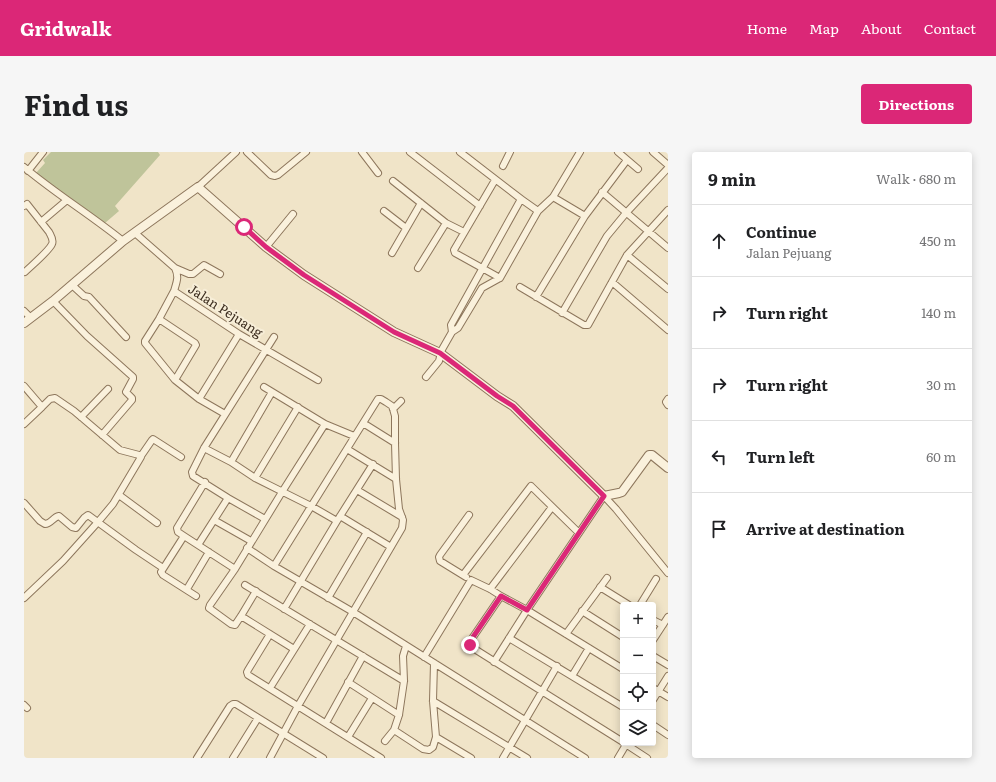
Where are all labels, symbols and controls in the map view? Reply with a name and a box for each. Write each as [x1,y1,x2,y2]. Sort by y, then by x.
text: Gridwalk [20,14,111,42]
text: Home [747,18,787,38]
text: Map [809,18,839,38]
text: About [861,18,902,38]
text: Contact [924,18,976,38]
text: Find us [24,83,128,125]
button: Directions [861,84,972,124]
text: 9 min [708,166,756,191]
text: Walk · 680 m [876,169,956,188]
route start [235,218,253,236]
text: Continue [746,220,816,243]
icon: ahead [708,230,730,252]
text: 450 m [920,231,956,250]
text: Jalan Pejuang [746,243,832,262]
street label: Jalan Pejuang [185,279,268,342]
text: Turn right [746,301,828,324]
icon: right [708,302,730,324]
text: 140 m [921,303,956,322]
text: Turn right [746,373,828,396]
icon: right [708,374,730,396]
text: 30 m [926,375,956,394]
text: Turn left [746,445,815,468]
icon: left [708,446,730,468]
text: 60 m [926,447,956,466]
text: Arrive at destination [746,517,905,540]
icon: arrive [708,518,730,540]
map controls [620,602,656,746]
button: + [620,602,656,638]
route end [461,636,479,654]
button: − [620,638,656,674]
button: locate [620,674,656,710]
button: layers [620,710,656,746]

